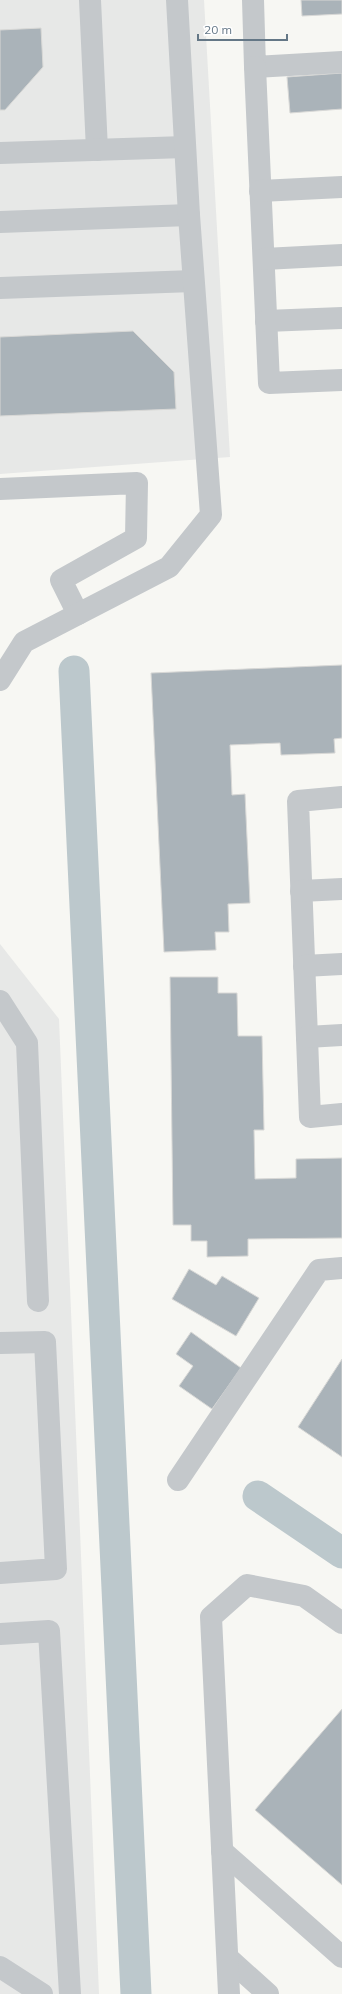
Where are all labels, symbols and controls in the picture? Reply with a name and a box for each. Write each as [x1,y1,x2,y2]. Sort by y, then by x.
scale bar [198,16,287,42]
text: 20 m [204,22,232,37]

